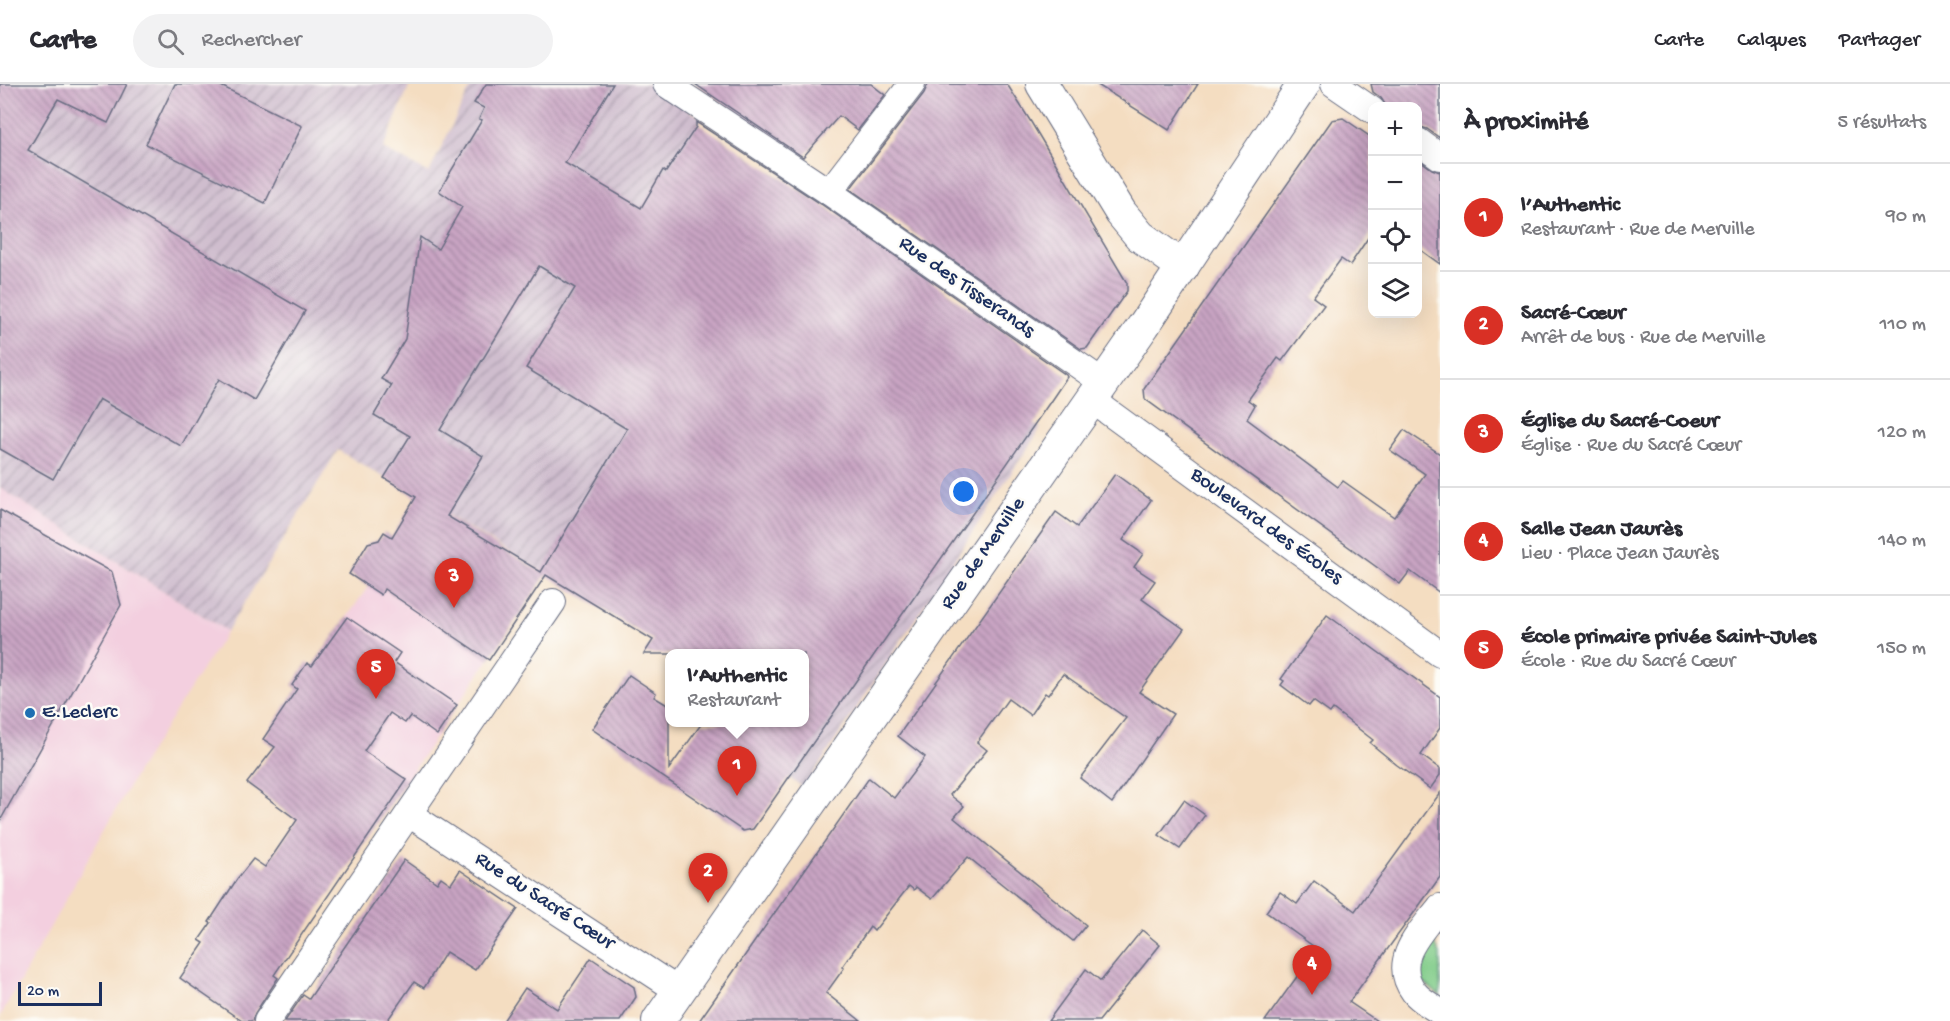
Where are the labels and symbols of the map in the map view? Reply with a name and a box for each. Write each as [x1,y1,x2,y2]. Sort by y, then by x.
street label: Rue des Tisserands [893,232,1040,345]
street label: Boulevard des Écoles [1184,463,1348,592]
your location [949,477,978,506]
street label: Rue de Merville [936,492,1033,615]
pin: 3 [434,558,474,608]
pin: 5 [356,650,395,699]
place label: E.Leclerc [42,701,118,726]
marker: E.Leclerc [23,706,37,720]
pin: 1 [718,746,756,796]
street label: Rue du Sacré Cœur [469,847,620,957]
pin: 2 [688,854,728,903]
pin: 4 [1292,946,1332,995]
scale bar [18,979,102,1006]

